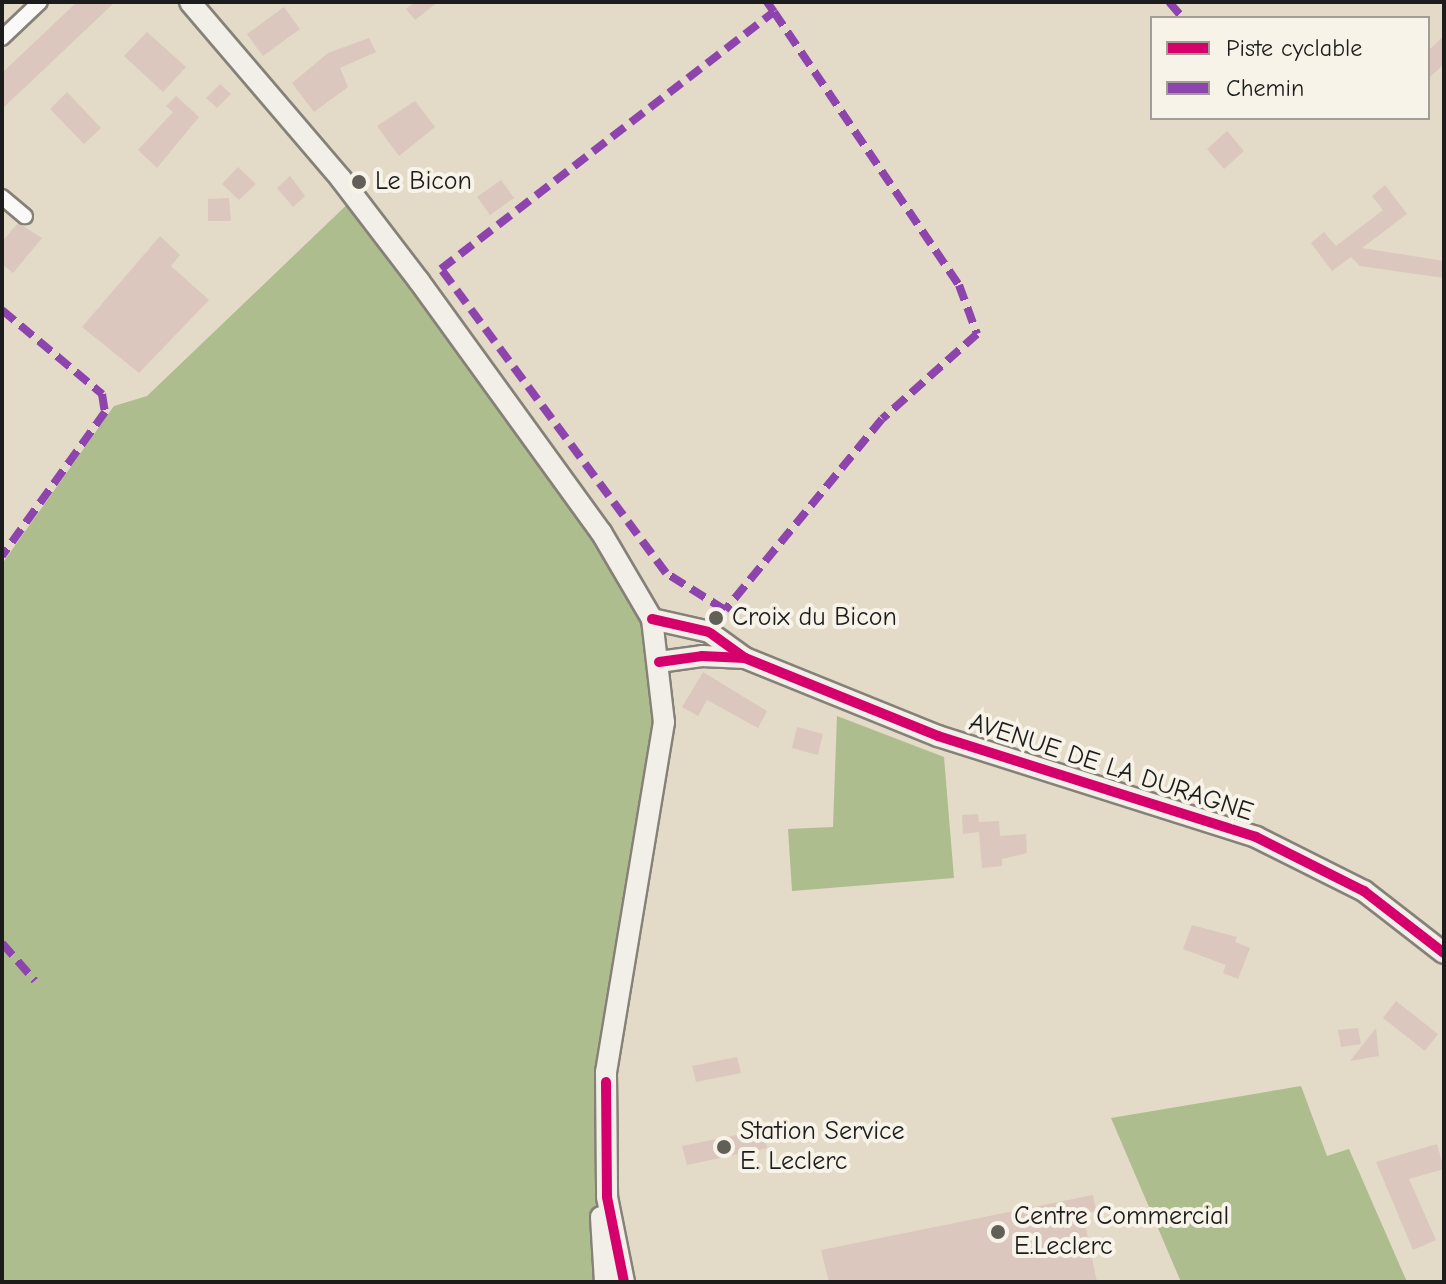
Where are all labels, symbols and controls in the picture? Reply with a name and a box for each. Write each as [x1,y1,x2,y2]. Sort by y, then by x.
legend [1150,16,1430,120]
text: Piste cyclable [1226,34,1362,62]
text: Chemin [1226,74,1304,102]
place label: Le Bicon [375,166,472,198]
marker: Le Bicon [350,173,368,191]
place label: Croix du Bicon [732,602,897,634]
marker: Croix du Bicon [707,609,725,627]
street label: AVENUE DE LA DURAGNE [965,707,1257,829]
place label: Station Service E. Leclerc [740,1116,905,1178]
marker: Station Service E. Leclerc [715,1138,733,1156]
place label: Centre Commercial E.Leclerc [1014,1201,1229,1262]
marker: Centre Commercial E.Leclerc [989,1223,1007,1241]

